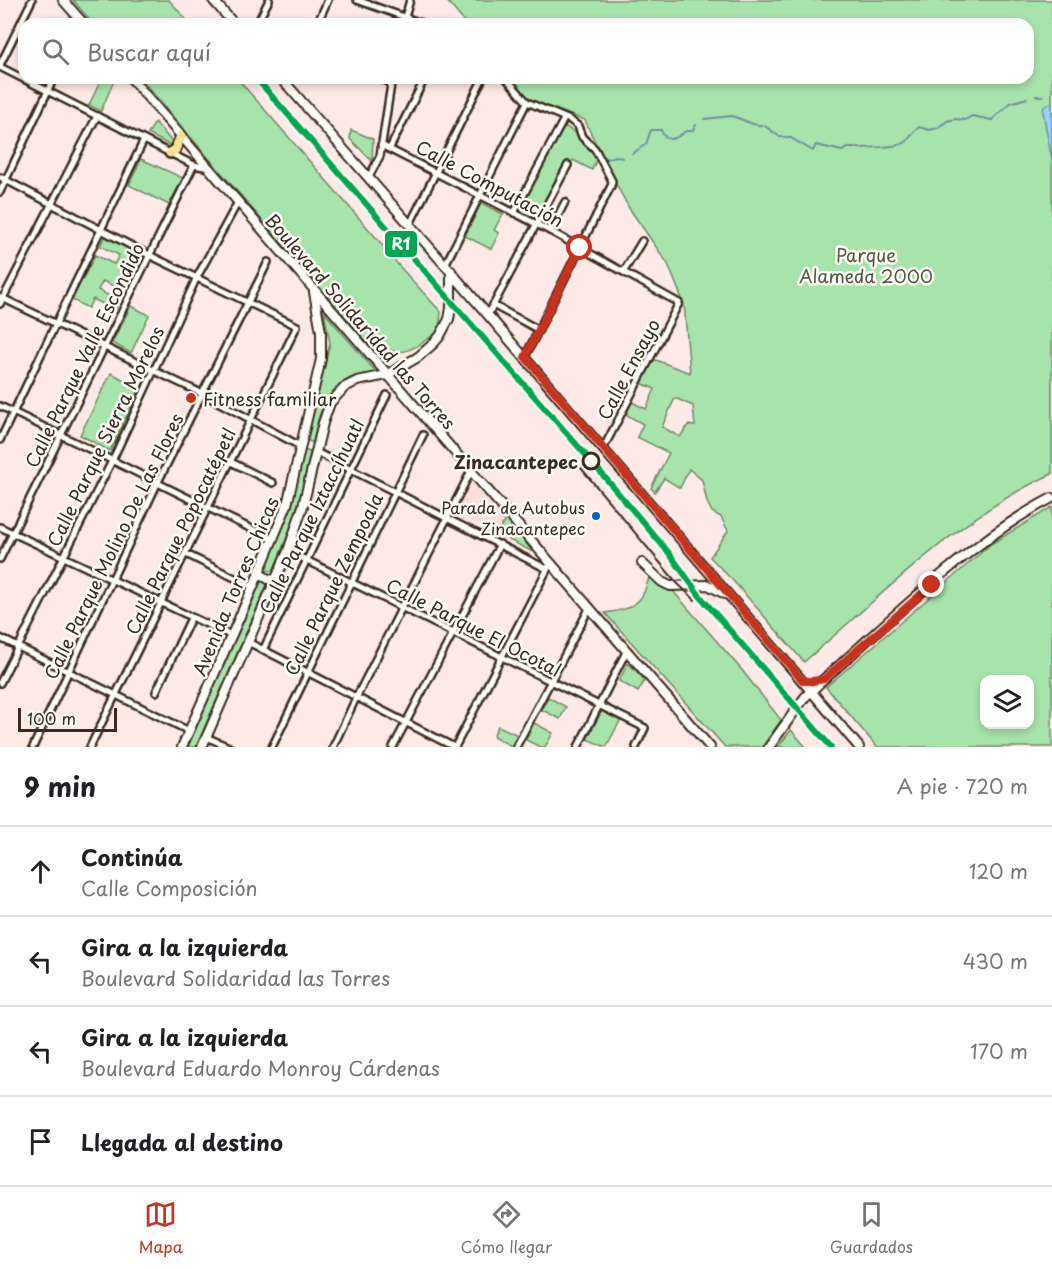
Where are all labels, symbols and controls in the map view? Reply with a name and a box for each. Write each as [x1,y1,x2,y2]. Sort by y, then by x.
search box [18,18,1034,84]
icon: search [39,35,72,68]
text: Buscar aquí [87,35,211,68]
street label: Calle Computación [411,133,569,233]
street label: Boulevard Solidaridad las Torres [260,207,462,435]
line badge: R1 [384,230,418,258]
text: R1 [392,231,411,255]
route start [566,234,592,260]
street label: Calle Parque Valle Escondido [18,238,150,472]
park label: Parque Alameda 2000 [799,241,933,289]
street label: Calle Ensayo [590,314,666,424]
street label: Calle Parque Sierra Morelos [40,321,170,551]
place label: Fitness familiar [203,385,337,412]
marker: Fitness familiar [184,391,198,405]
street label: Calle Parque Molino De Las Flores [37,408,189,684]
street label: Calle Parque Iztaccíhuatl [252,414,370,618]
street label: Calle Parque Popocatépetl [118,423,242,639]
place label: Zinacantepec [454,448,578,475]
marker: Zinacantepec [582,452,600,470]
street label: Calle Parque Zempoala [277,488,389,680]
street label: Avenida Torres Chicas [185,492,285,680]
place label: Parada de Autobus Zinacantepec [441,495,585,540]
marker: Parada de Autobus Zinacantepec [590,510,602,522]
street label: Calle Parque El Ocotal [382,571,566,683]
route end [918,571,944,597]
map controls [980,675,1034,729]
button: layers [980,675,1034,729]
scale bar [18,705,117,732]
text: 100 m [27,706,76,730]
text: 9 min [24,767,96,806]
text: A pie · 720 m [897,771,1028,801]
text: Continúa [81,840,183,873]
icon: ahead [24,855,57,888]
text: 120 m [969,856,1028,886]
text: Calle Composición [81,873,258,903]
text: Gira a la izquierda [81,930,288,963]
icon: left [24,945,57,978]
text: 430 m [963,946,1028,976]
text: Boulevard Solidaridad las Torres [81,963,390,993]
text: Gira a la izquierda [81,1020,288,1053]
icon: left [24,1035,57,1068]
text: 170 m [970,1036,1028,1066]
text: Boulevard Eduardo Monroy Cárdenas [81,1053,440,1083]
icon: arrive [24,1125,57,1158]
text: Llegada al destino [81,1125,283,1158]
tab: Mapa [139,1198,183,1258]
tab: Cómo llegar [461,1198,552,1258]
tab: Guardados [830,1198,913,1258]

